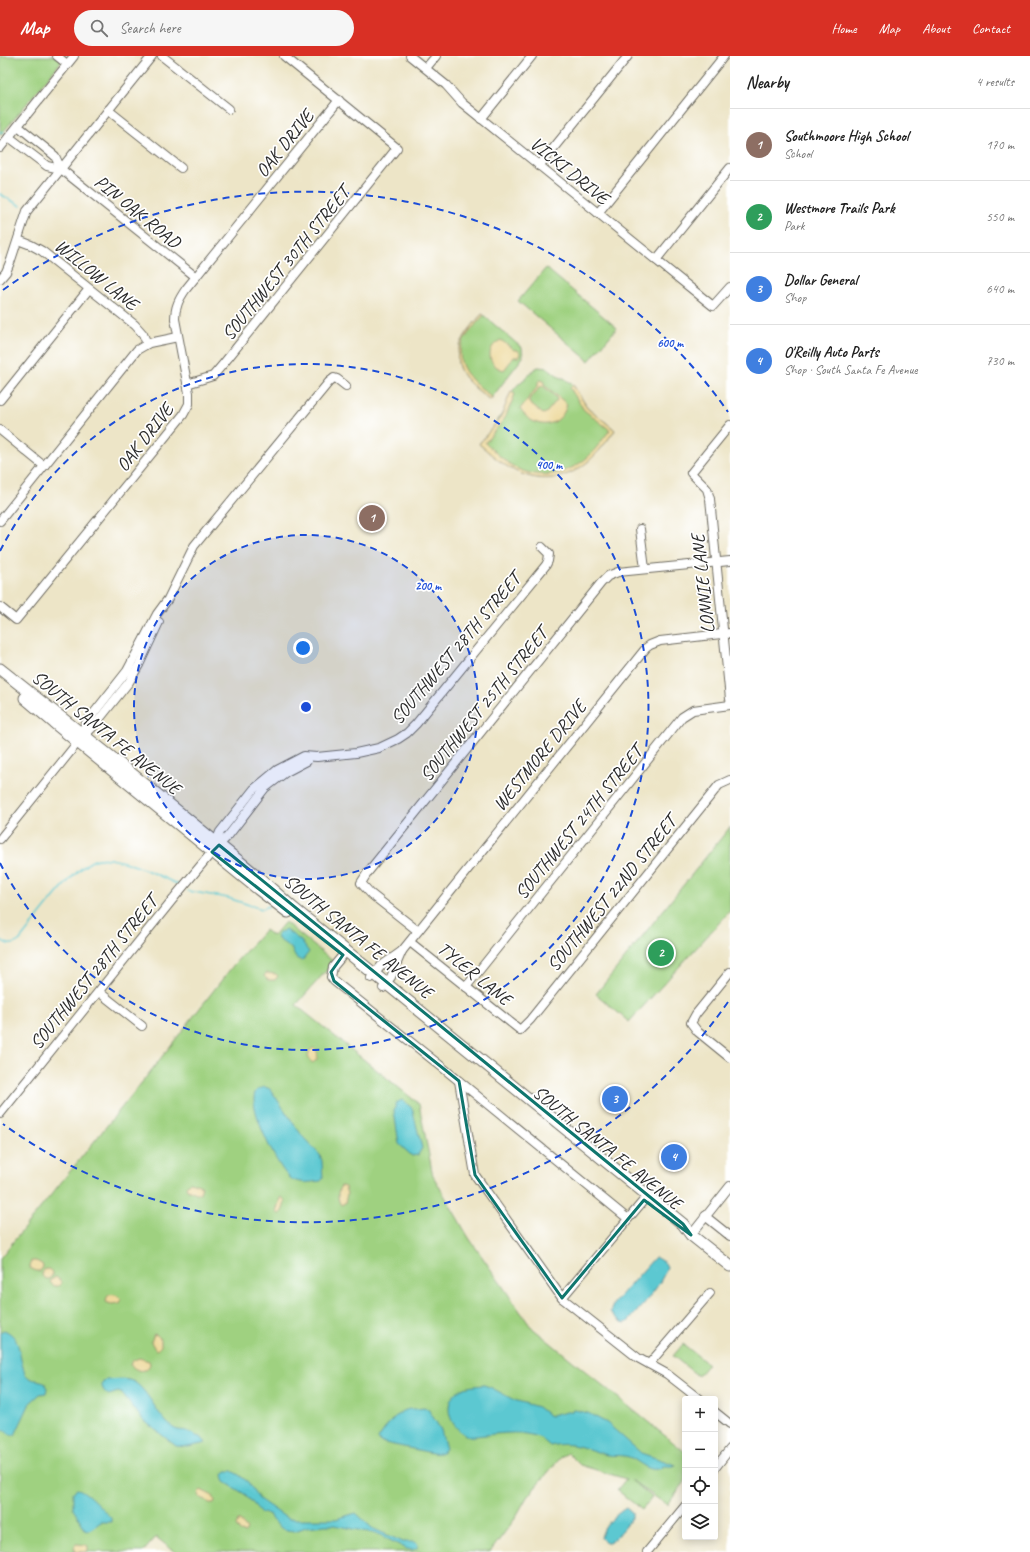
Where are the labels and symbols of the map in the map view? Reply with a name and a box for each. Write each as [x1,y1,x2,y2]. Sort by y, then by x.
street label: OAK DRIVE [250,103,321,182]
street label: VICKI DRIVE [525,132,616,212]
street label: PIN OAK ROAD [89,170,187,255]
street label: SOUTHWEST 30TH STREET [216,178,358,345]
street label: WILLOW LANE [50,234,145,318]
text: 600 m [657,335,684,351]
street label: OAK DRIVE [111,396,181,476]
text: 400 m [536,457,563,473]
pin: 1 [359,503,385,533]
street label: LONNIE LANE [686,531,720,635]
street label: SOUTHWEST 28TH STREET [385,564,530,729]
text: 200 m [415,578,442,594]
street label: SOUTHWEST 25TH STREET [414,619,556,786]
your location [293,638,313,658]
street label: SOUTH SANTA FE AVENUE [27,665,188,802]
street label: WESTMORE DRIVE [488,694,593,816]
centre of rings [299,700,313,714]
street label: SOUTHWEST 24TH STREET [509,737,651,904]
street label: SOUTHWEST 22ND STREET [541,811,681,975]
street label: SOUTH SANTA FE AVENUE [279,869,440,1006]
street label: SOUTHWEST 28TH STREET [24,887,166,1054]
street label: TYLER LANE [432,937,518,1013]
pin: 2 [648,938,674,968]
street label: SOUTH SANTA FE AVENUE [528,1080,689,1217]
pin: 3 [602,1084,628,1114]
pin: 4 [661,1142,687,1172]

